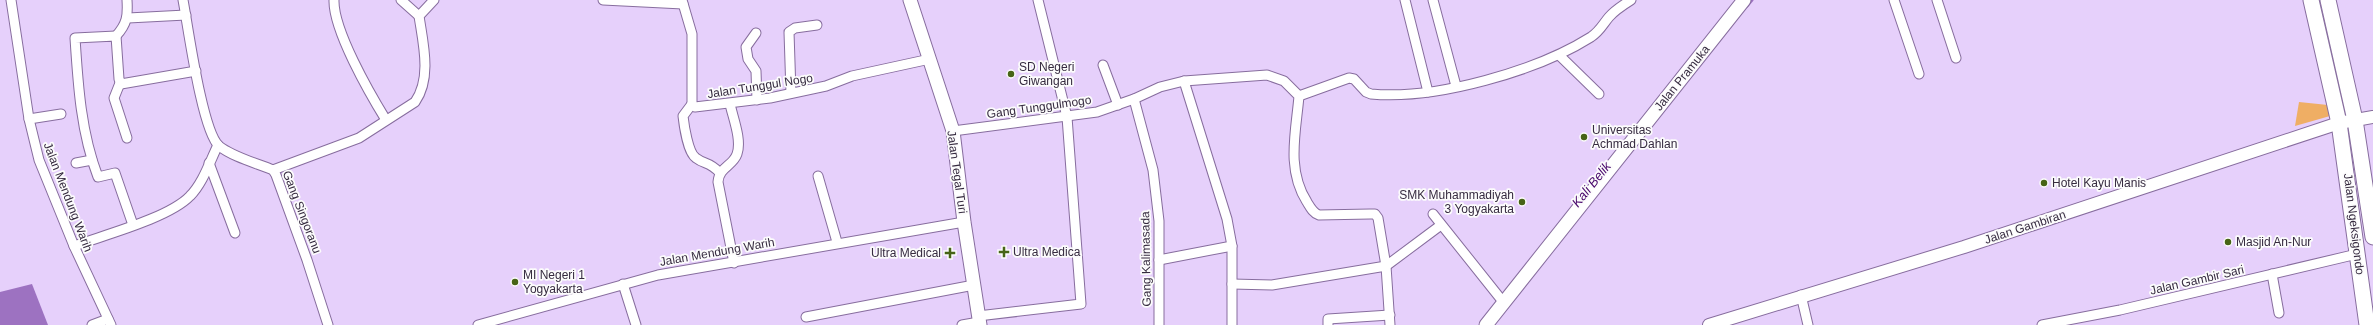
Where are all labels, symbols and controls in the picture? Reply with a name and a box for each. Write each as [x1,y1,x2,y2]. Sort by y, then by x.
street label: Jalan Pramuka [1651,42,1713,114]
place label: SD Negeri Giwangan [1019,60,1074,88]
marker: SD Negeri Giwangan [1006,69,1016,79]
street label: Jalan Tunggul Nogo [706,71,814,101]
street label: Gang Tunggulmogo [986,93,1092,121]
place label: Universitas Achmad Dahlan [1592,123,1677,151]
street label: Jalan Tegal Turi [944,130,970,214]
marker: Universitas Achmad Dahlan [1579,132,1589,142]
street label: Jalan Mendung Warih [41,140,95,254]
water label: Kali Belik [1569,158,1615,210]
street label: Gang Singoranu [280,169,324,255]
street label: Jalan Ngeksigondo [2341,172,2367,276]
place label: Hotel Kayu Manis [2052,176,2146,190]
marker: Hotel Kayu Manis [2039,178,2049,188]
place label: SMK Muhammadiyah 3 Yogyakarta [1399,188,1514,216]
marker: SMK Muhammadiyah 3 Yogyakarta [1517,197,1527,207]
street label: Jalan Gambiran [1983,207,2067,247]
street label: Gang Kalimasada [1138,211,1154,307]
street label: Jalan Mendung Warih [659,235,775,269]
place label: Masjid An-Nur [2236,235,2311,249]
marker: Masjid An-Nur [2223,237,2233,247]
place label: Ultra Medica [1013,245,1081,259]
place label: Ultra Medical [871,246,941,260]
marker: Ultra Medica [998,246,1010,258]
marker: Ultra Medical [944,247,956,259]
street label: Jalan Gambir Sari [2149,262,2245,298]
place label: MI Negeri 1 Yogyakarta [523,268,585,296]
marker: MI Negeri 1 Yogyakarta [510,277,520,287]

